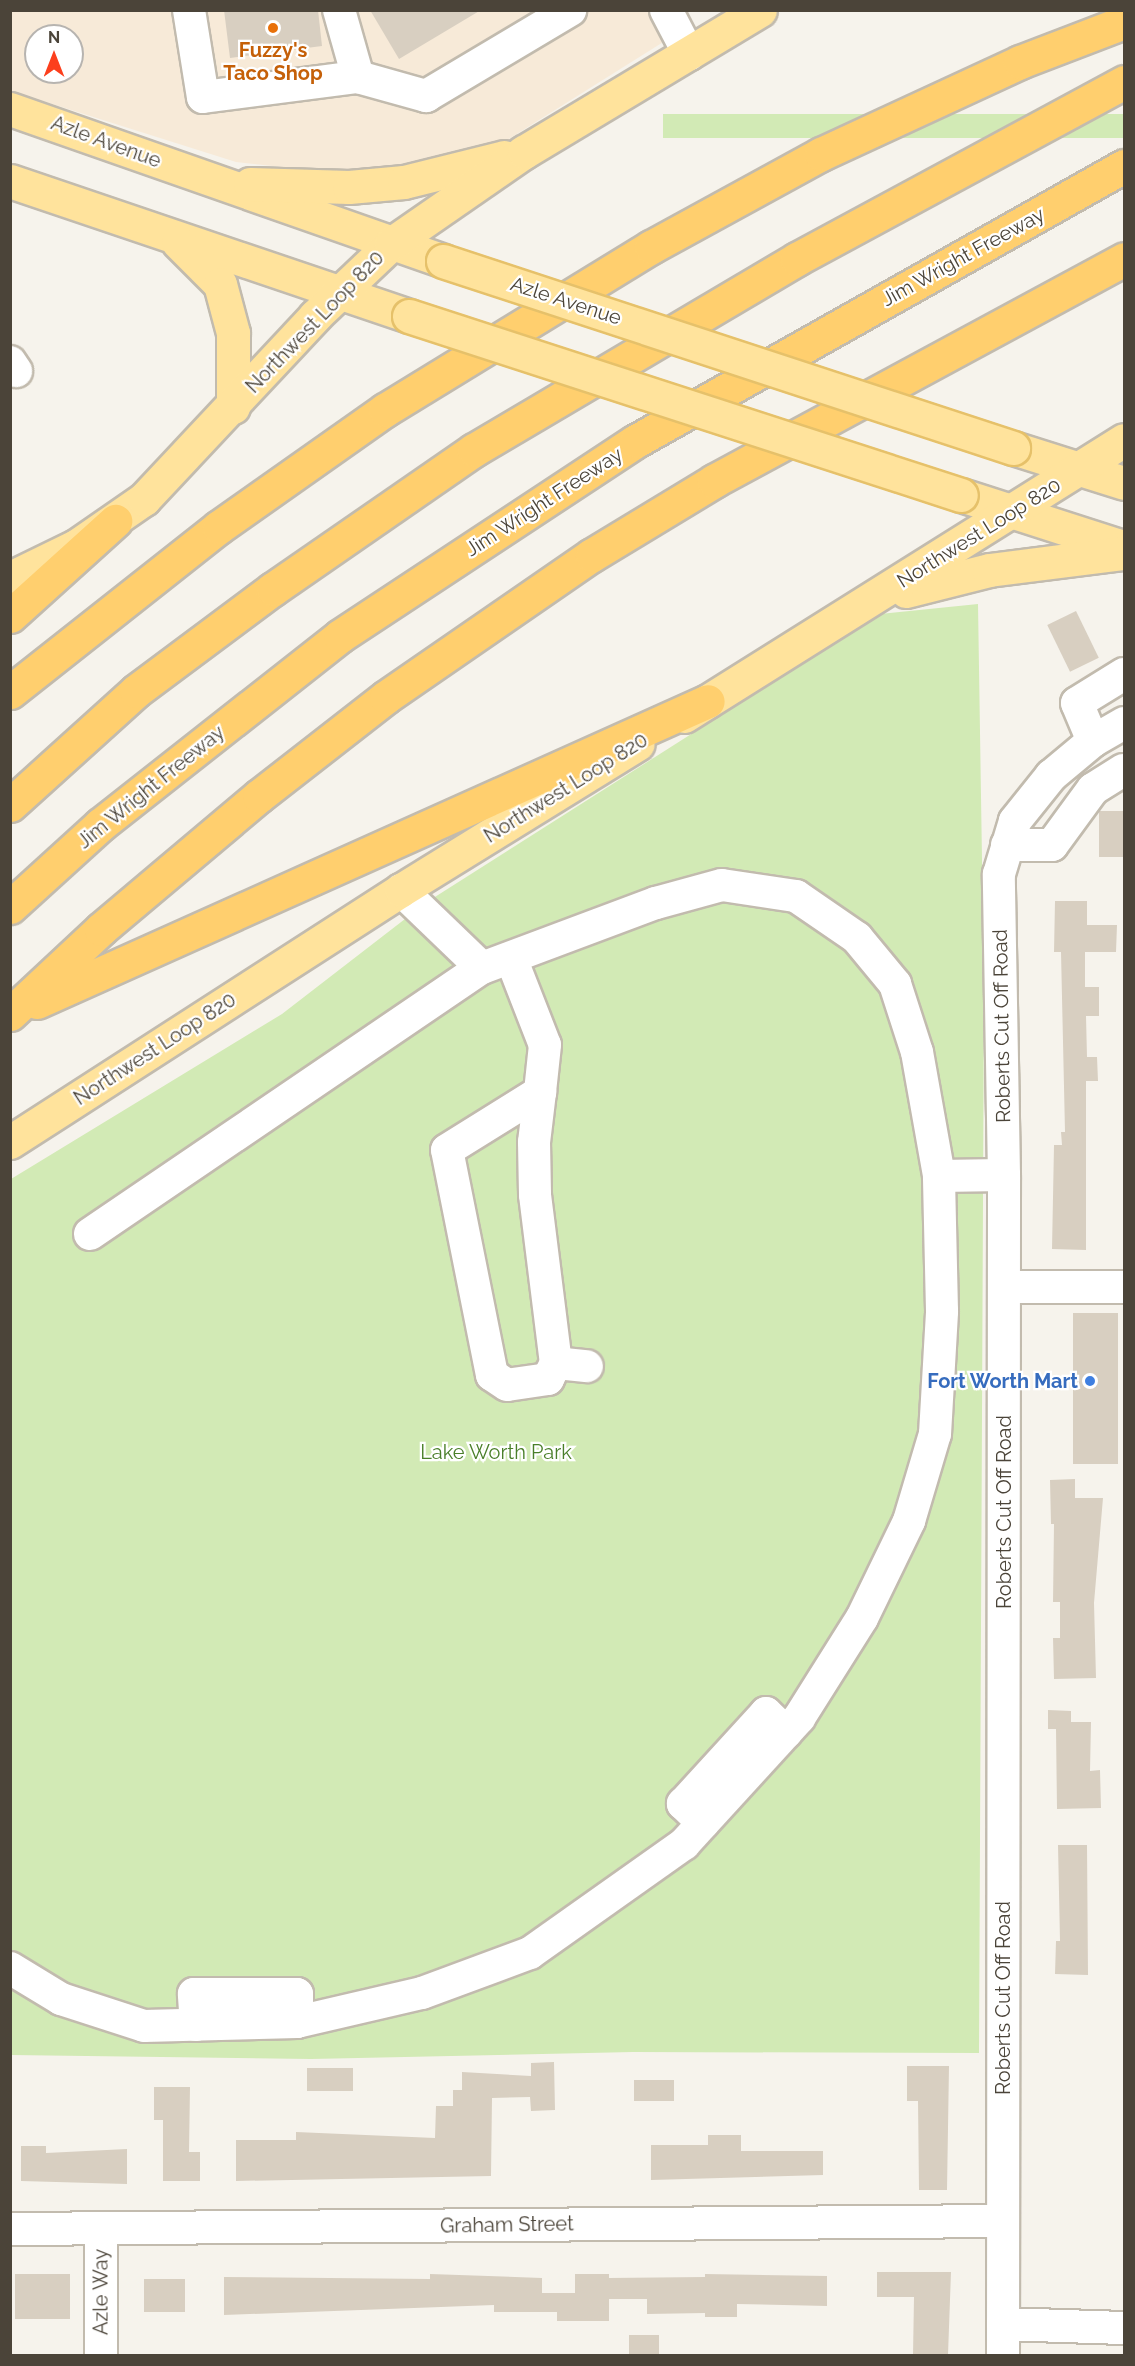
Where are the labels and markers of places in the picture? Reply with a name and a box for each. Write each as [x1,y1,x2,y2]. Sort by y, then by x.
marker: Fuzzy's Taco Shop [266,21,280,35]
place label: Fuzzy's Taco Shop [223,38,323,85]
place label: Fort Worth Mart [927,1369,1078,1393]
marker: Fort Worth Mart [1083,1374,1097,1388]

